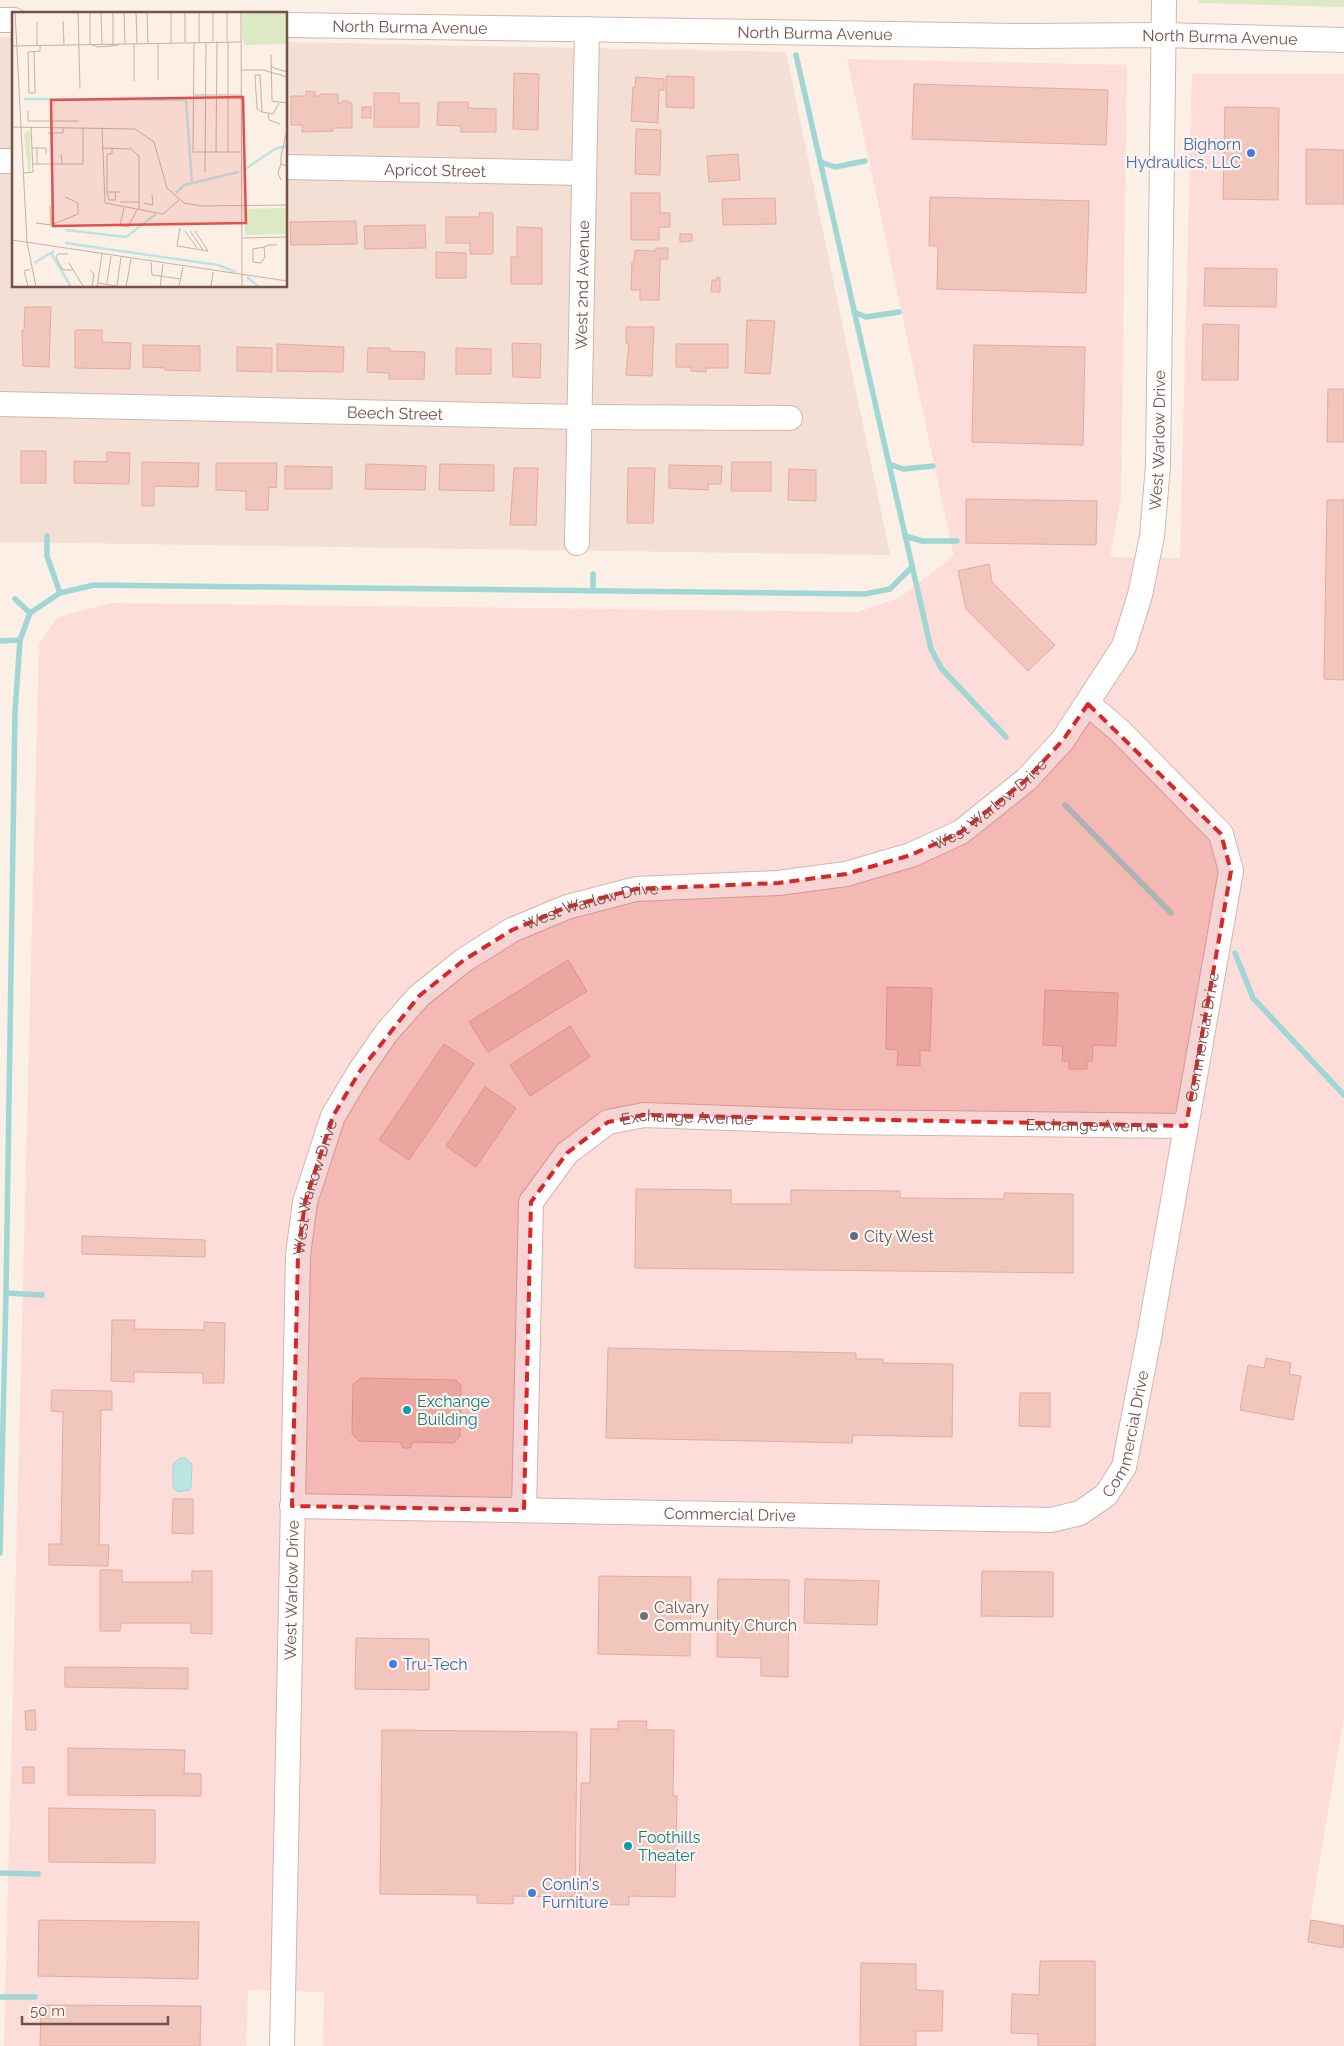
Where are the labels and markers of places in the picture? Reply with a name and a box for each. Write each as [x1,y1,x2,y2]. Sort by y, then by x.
place label: Bighorn Hydraulics, LLC [1126,135,1241,172]
marker: Bighorn Hydraulics, LLC [1245,147,1257,159]
place label: City West [864,1227,934,1246]
marker: City West [848,1230,860,1242]
place label: Exchange Building [417,1392,490,1429]
marker: Exchange Building [401,1404,413,1416]
place label: Calvary Community Church [654,1598,797,1635]
marker: Calvary Community Church [638,1610,650,1622]
place label: Tru-Tech [403,1655,468,1674]
marker: Tru-Tech [387,1658,399,1670]
place label: Foothills Theater [638,1828,701,1865]
marker: Foothills Theater [622,1840,634,1852]
place label: Conlin's Furniture [542,1875,608,1912]
marker: Conlin's Furniture [526,1887,538,1899]

